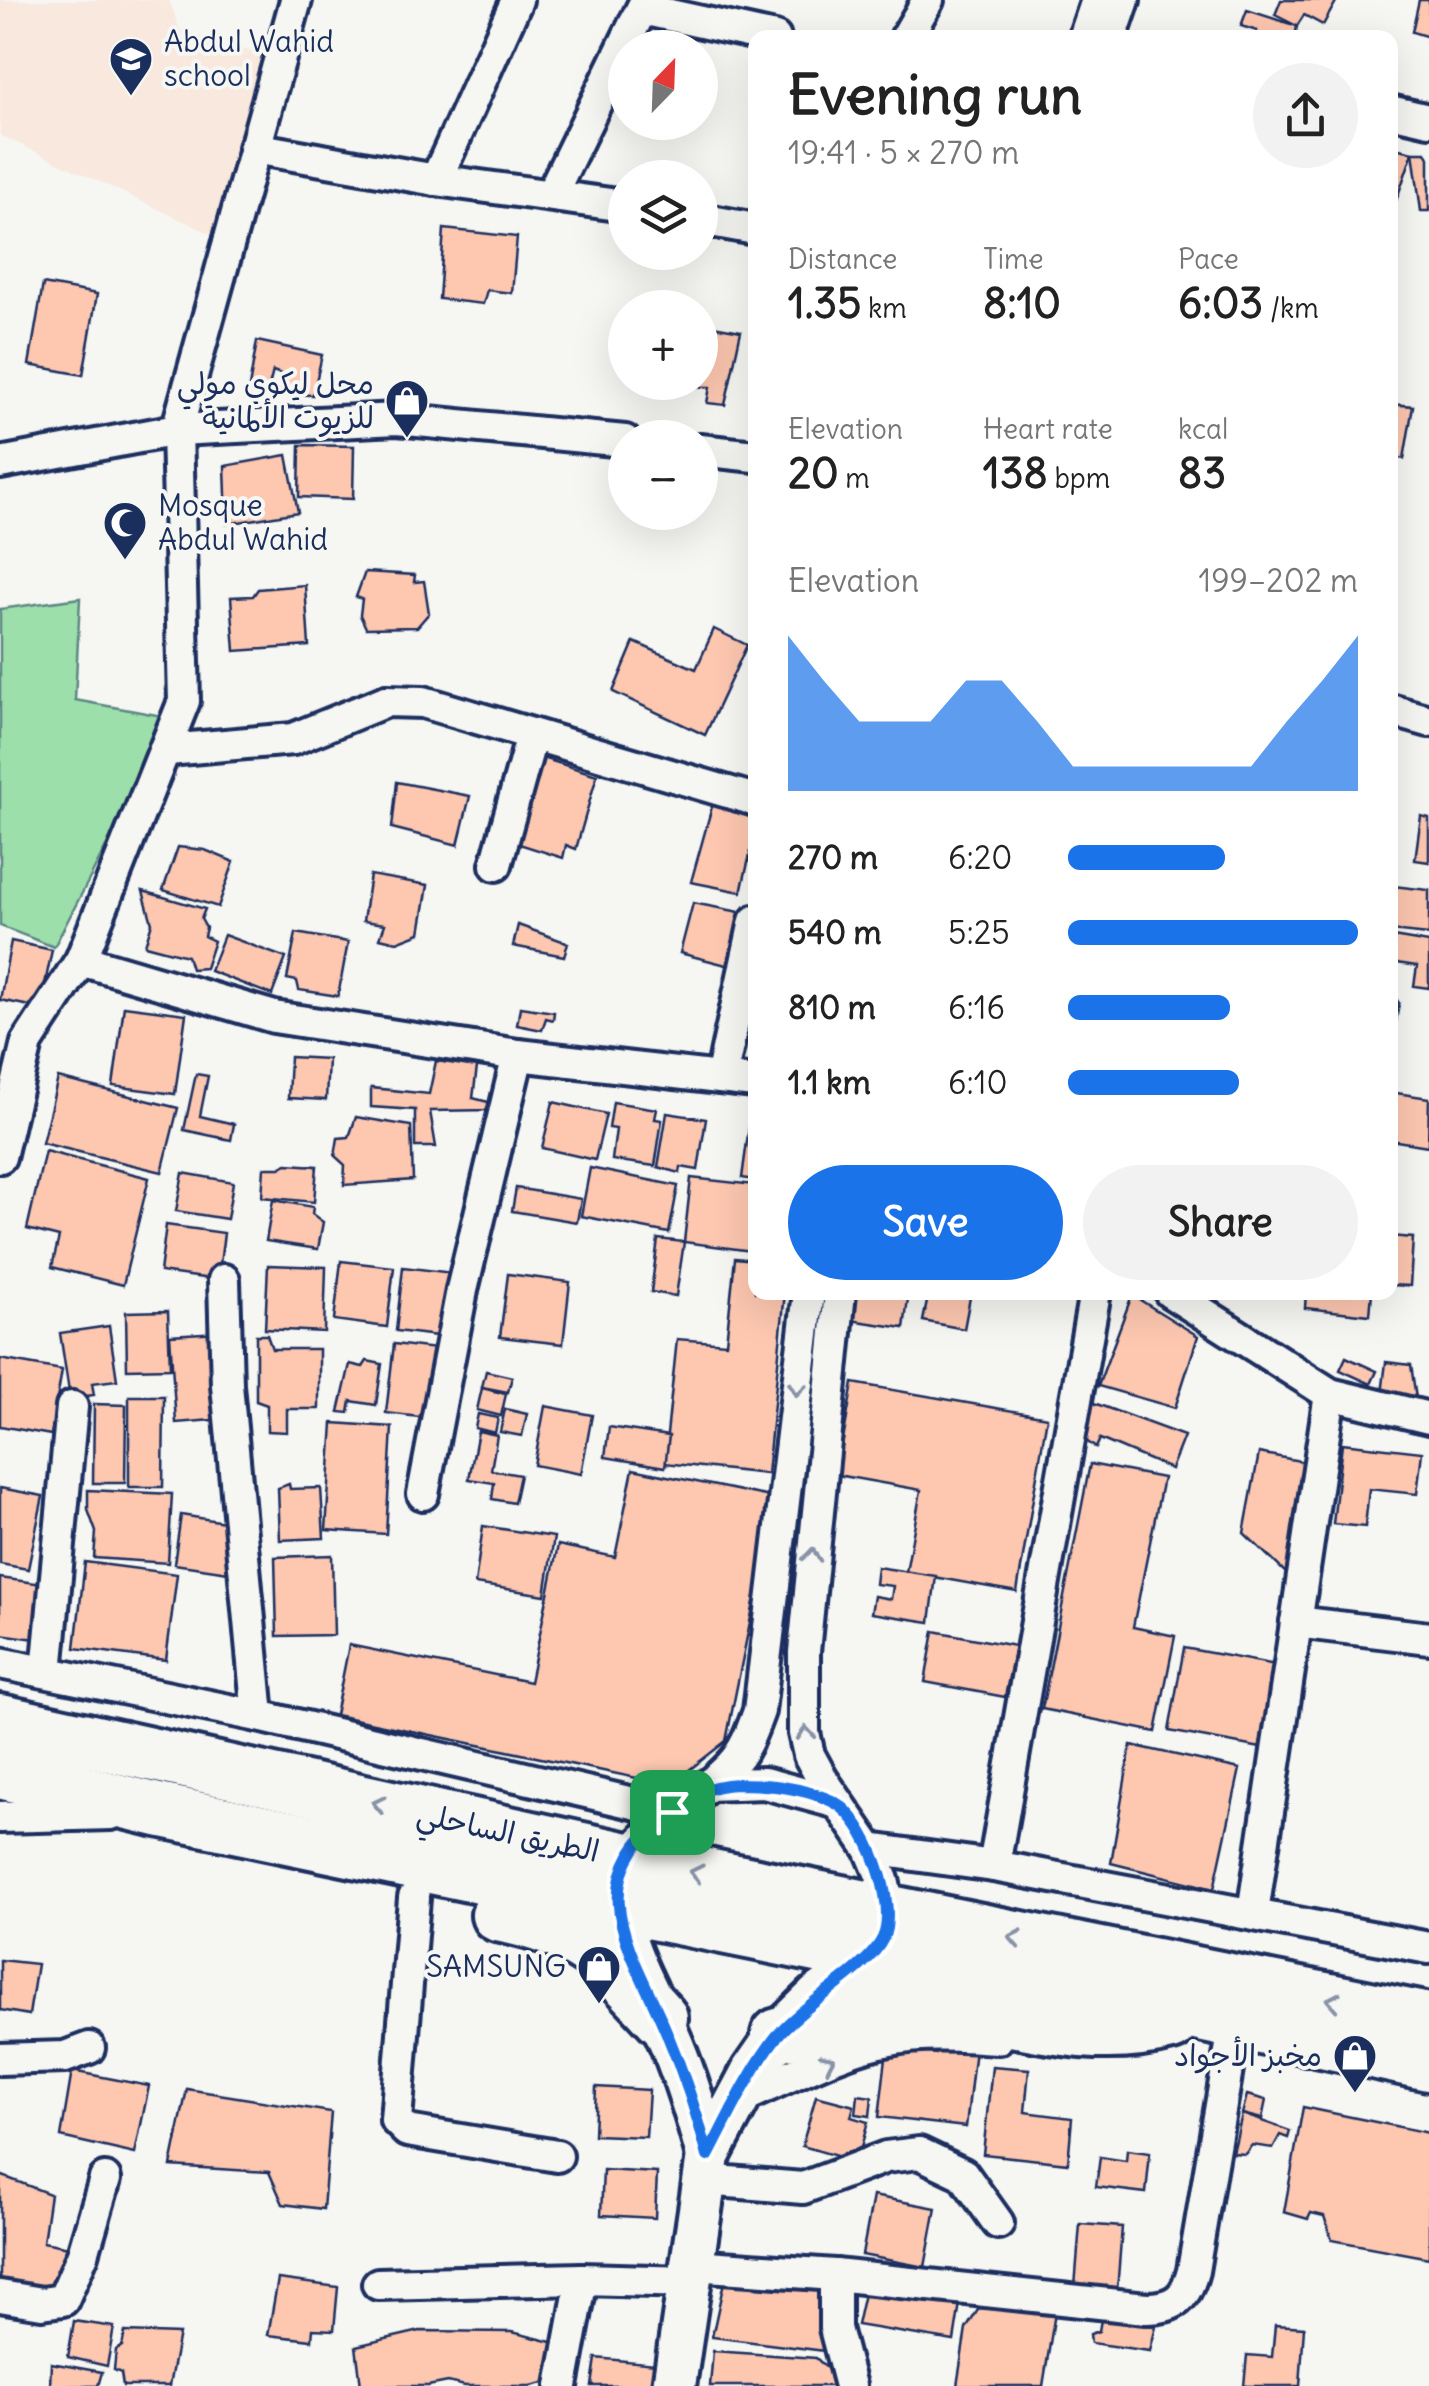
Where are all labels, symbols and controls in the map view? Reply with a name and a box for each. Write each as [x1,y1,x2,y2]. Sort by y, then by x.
place label: Abdul Wahid school [164,22,334,94]
north arrow [608,30,718,140]
map controls [608,30,718,530]
school or university icon: Abdul Wahid school [108,36,154,97]
text: Evening run [788,60,1082,129]
button: share [1253,63,1358,168]
text: 19:41 · 5 × 270 m [788,132,1019,173]
button: layers [608,160,718,270]
text: Distance [788,241,897,277]
text: Time [983,241,1044,277]
text: Pace [1178,241,1239,277]
text: 1.35 [788,277,861,329]
text: 8:10 [983,277,1061,329]
text: 6:03 [1178,277,1263,329]
button: + [608,290,718,400]
text: km [861,290,907,326]
text: /km [1263,290,1319,326]
place label: محل ليكوي مولي للزيوت الألمانية [177,364,374,438]
shop icon: محل ليكوي مولي للزيوت الألمانية [384,378,430,439]
text: Elevation [788,411,903,447]
text: Heart rate [983,411,1113,447]
text: kcal [1178,411,1228,447]
button: − [608,420,718,530]
text: 20 [788,447,839,499]
text: 138 [983,447,1048,499]
text: 83 [1178,447,1226,499]
text: m [839,460,870,496]
text: bpm [1048,460,1110,496]
place label: Mosque Abdul Wahid [158,486,328,558]
mosque icon: Mosque Abdul Wahid [102,500,148,561]
text: Elevation [788,560,919,601]
text: 199–202 m [1199,560,1358,601]
text: 270 m [788,837,878,878]
text: 6:20 [948,837,1012,878]
text: 540 m [788,912,882,953]
text: 5:25 [948,912,1010,953]
text: 810 m [788,987,876,1028]
text: 6:16 [948,987,1005,1028]
text: 1.1 km [788,1062,871,1103]
text: 6:10 [948,1062,1007,1103]
button: Save [788,1165,1063,1280]
button: Share [1083,1165,1358,1280]
one-way arrow [787,1382,808,1398]
one-way arrow [801,1546,823,1562]
one-way arrow [796,1725,817,1741]
pin [630,1770,715,1855]
icon: arrive [645,1785,700,1840]
street label: الطريق الساحلي [412,1794,603,1878]
one-way arrow [370,1795,387,1816]
one-way arrow [688,1864,705,1885]
one-way arrow [1006,1929,1023,1950]
shop icon: SAMSUNG [576,1944,622,2005]
place label: SAMSUNG [426,1947,566,1985]
one-way arrow [1325,1992,1342,2013]
shop icon: مخبز الأجواد [1332,2033,1378,2094]
place label: مخبز الأجواد [1174,2036,1322,2074]
one-way arrow [818,2053,836,2073]

